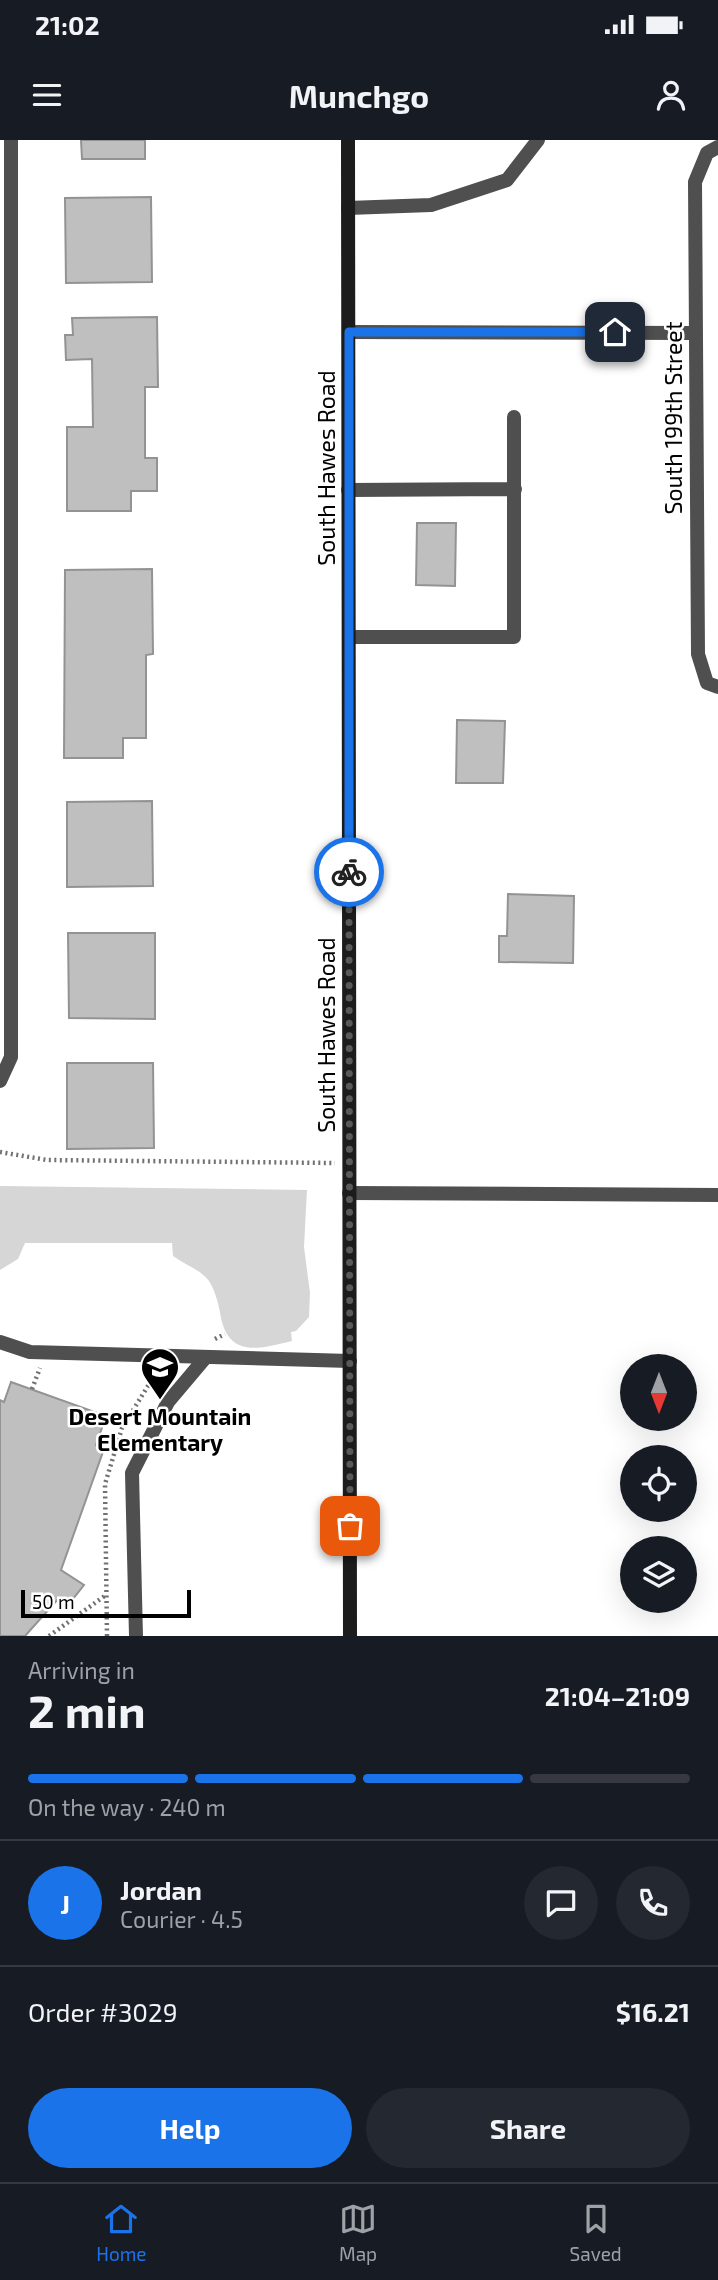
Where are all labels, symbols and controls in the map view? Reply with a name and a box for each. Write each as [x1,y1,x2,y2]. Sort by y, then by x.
text: 21:02 [35,9,100,40]
icon: menu [28,76,66,114]
text: Munchgo [289,76,429,114]
icon: person [652,76,690,114]
pin [585,302,645,362]
icon: home [596,313,634,351]
street label: South 199th Street [659,321,687,514]
street label: South Hawes Road [312,370,340,566]
courier [314,837,384,907]
icon: bike [330,853,368,891]
street label: South Hawes Road [312,937,340,1133]
school or university icon: Desert Mountain Elementary [139,1346,181,1401]
north arrow [620,1354,696,1432]
map controls [620,1354,697,1613]
place label: Desert Mountain Elementary [69,1402,251,1456]
button: locate [620,1445,697,1522]
pin [320,1496,380,1556]
icon: bag [331,1507,369,1545]
button: layers [620,1536,697,1613]
scale bar [21,1587,191,1619]
text: 50 m [32,1590,75,1613]
text: Arriving in [28,1656,135,1684]
text: 21:04–21:09 [545,1680,690,1711]
text: 2 min [28,1682,146,1737]
text: On the way · 240 m [28,1793,226,1821]
button: chat [524,1866,598,1940]
button: phone [616,1866,690,1940]
text: Jordan [120,1874,202,1905]
text: J [60,1888,70,1919]
text: Courier · 4.5 [120,1905,243,1933]
text: Order #3029 [28,1996,178,2027]
text: $16.21 [616,1996,690,2027]
button: Help [28,2088,352,2168]
button: Share [366,2088,690,2168]
tab: Home [96,2200,147,2265]
tab: Map [339,2200,377,2265]
tab: Saved [570,2200,622,2265]

